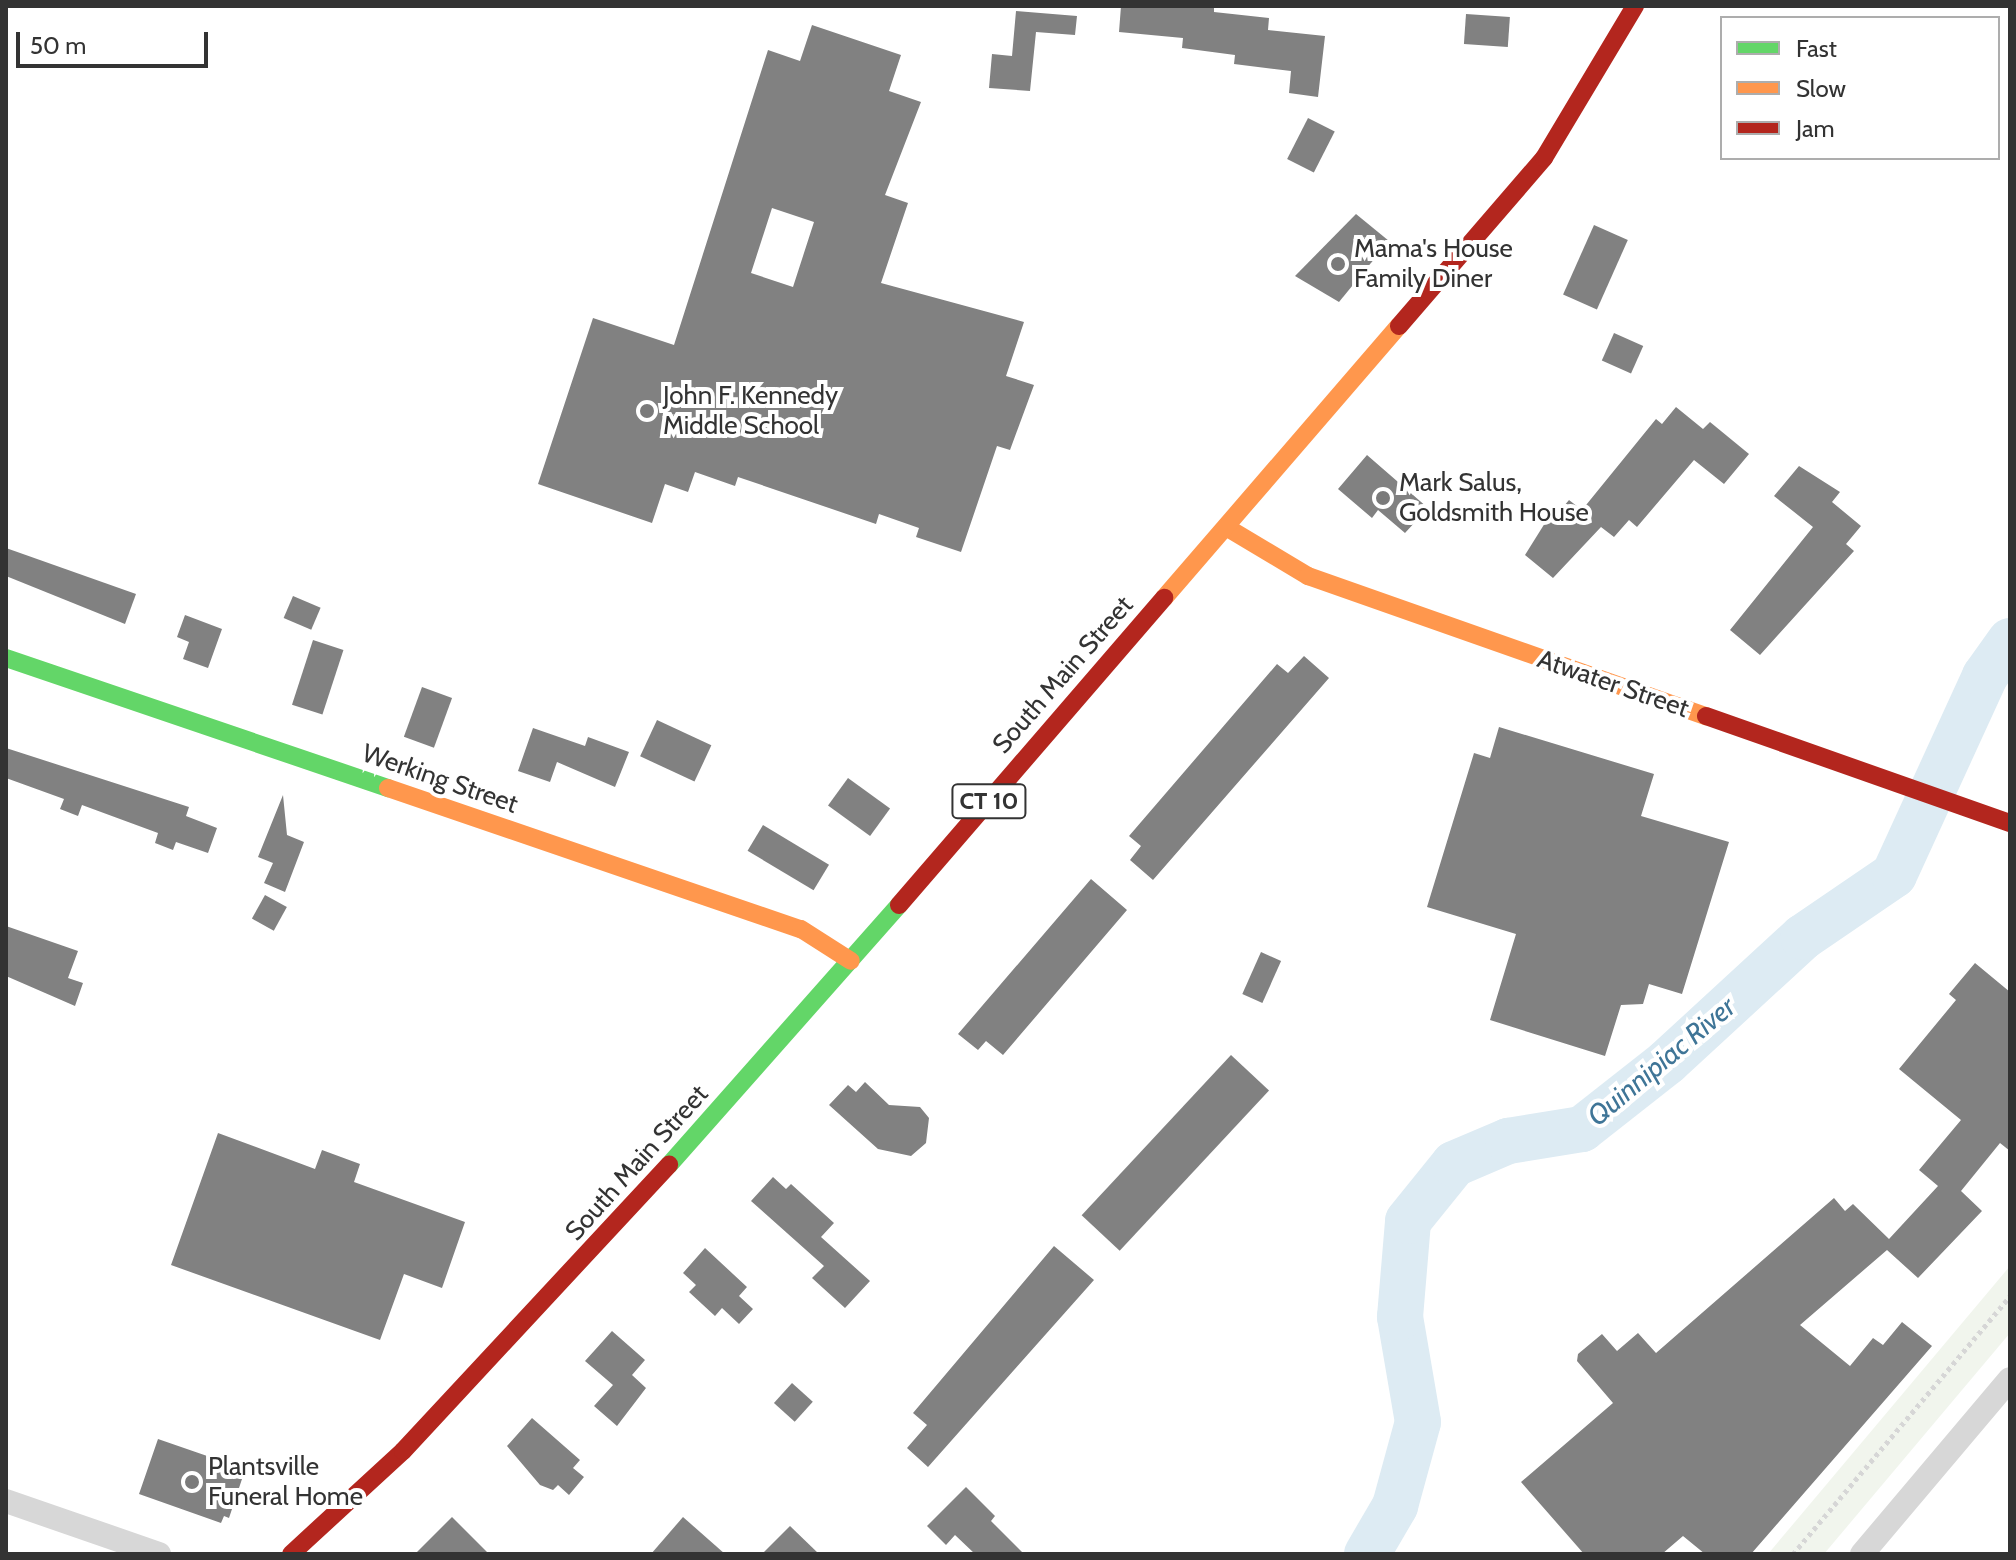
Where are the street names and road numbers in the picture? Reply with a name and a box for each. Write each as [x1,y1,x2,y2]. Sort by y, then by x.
street label: South Main Street [986,590,1140,760]
street label: Atwater Street [1533,644,1693,724]
street label: Werking Street [358,738,522,820]
road number: CT 10 [951,781,1027,821]
street label: South Main Street [559,1079,715,1247]

